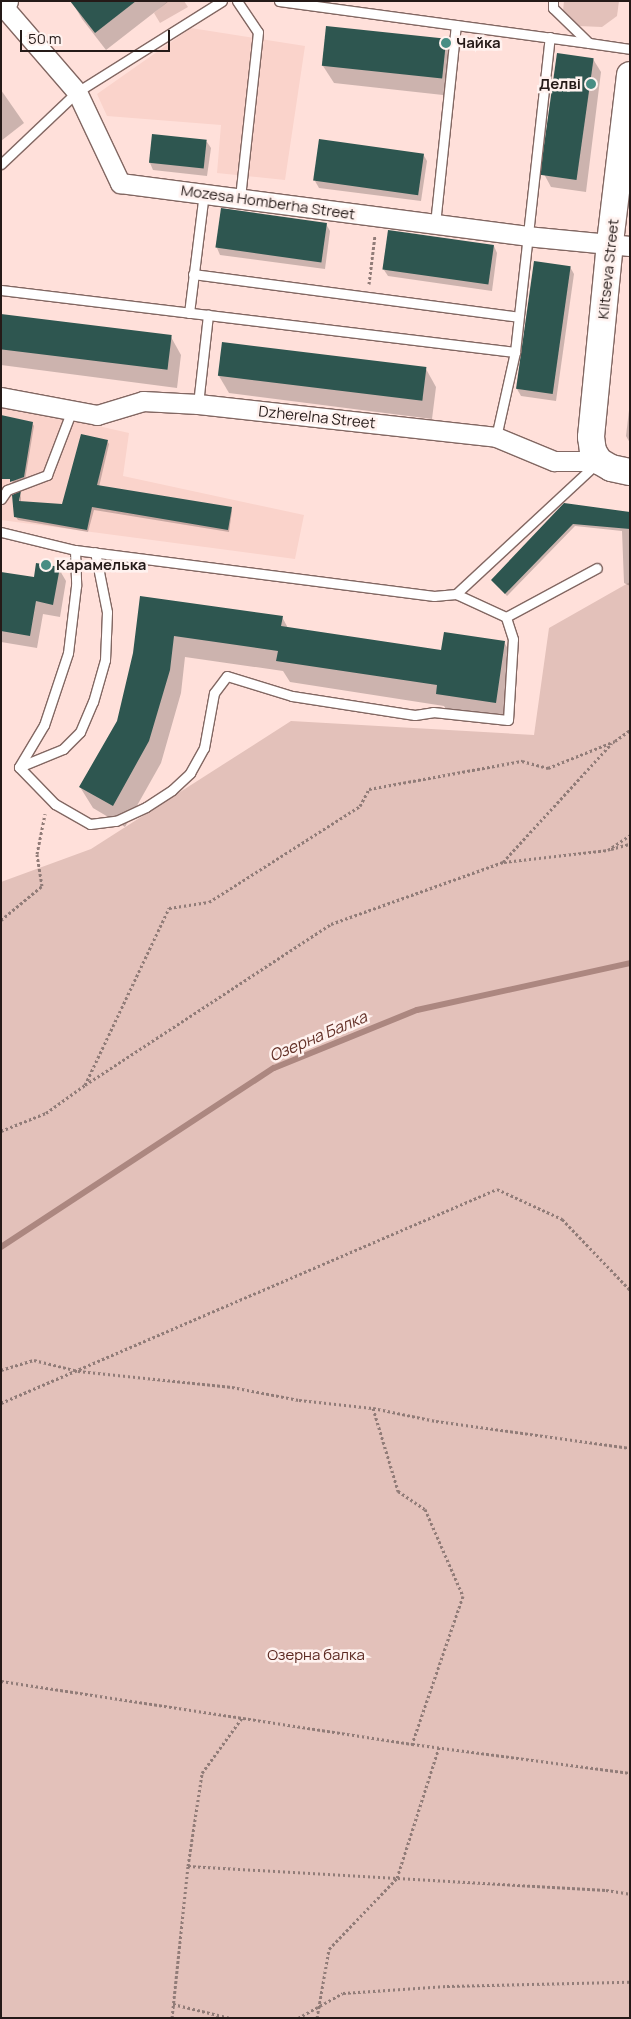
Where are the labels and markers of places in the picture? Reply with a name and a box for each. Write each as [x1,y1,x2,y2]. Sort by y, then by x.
place label: Чайка [456,34,501,52]
marker: Чайка [440,37,452,49]
place label: Делві [539,75,581,93]
marker: Делві [585,78,597,90]
place label: Карамелька [56,556,146,574]
marker: Карамелька [40,559,52,571]

